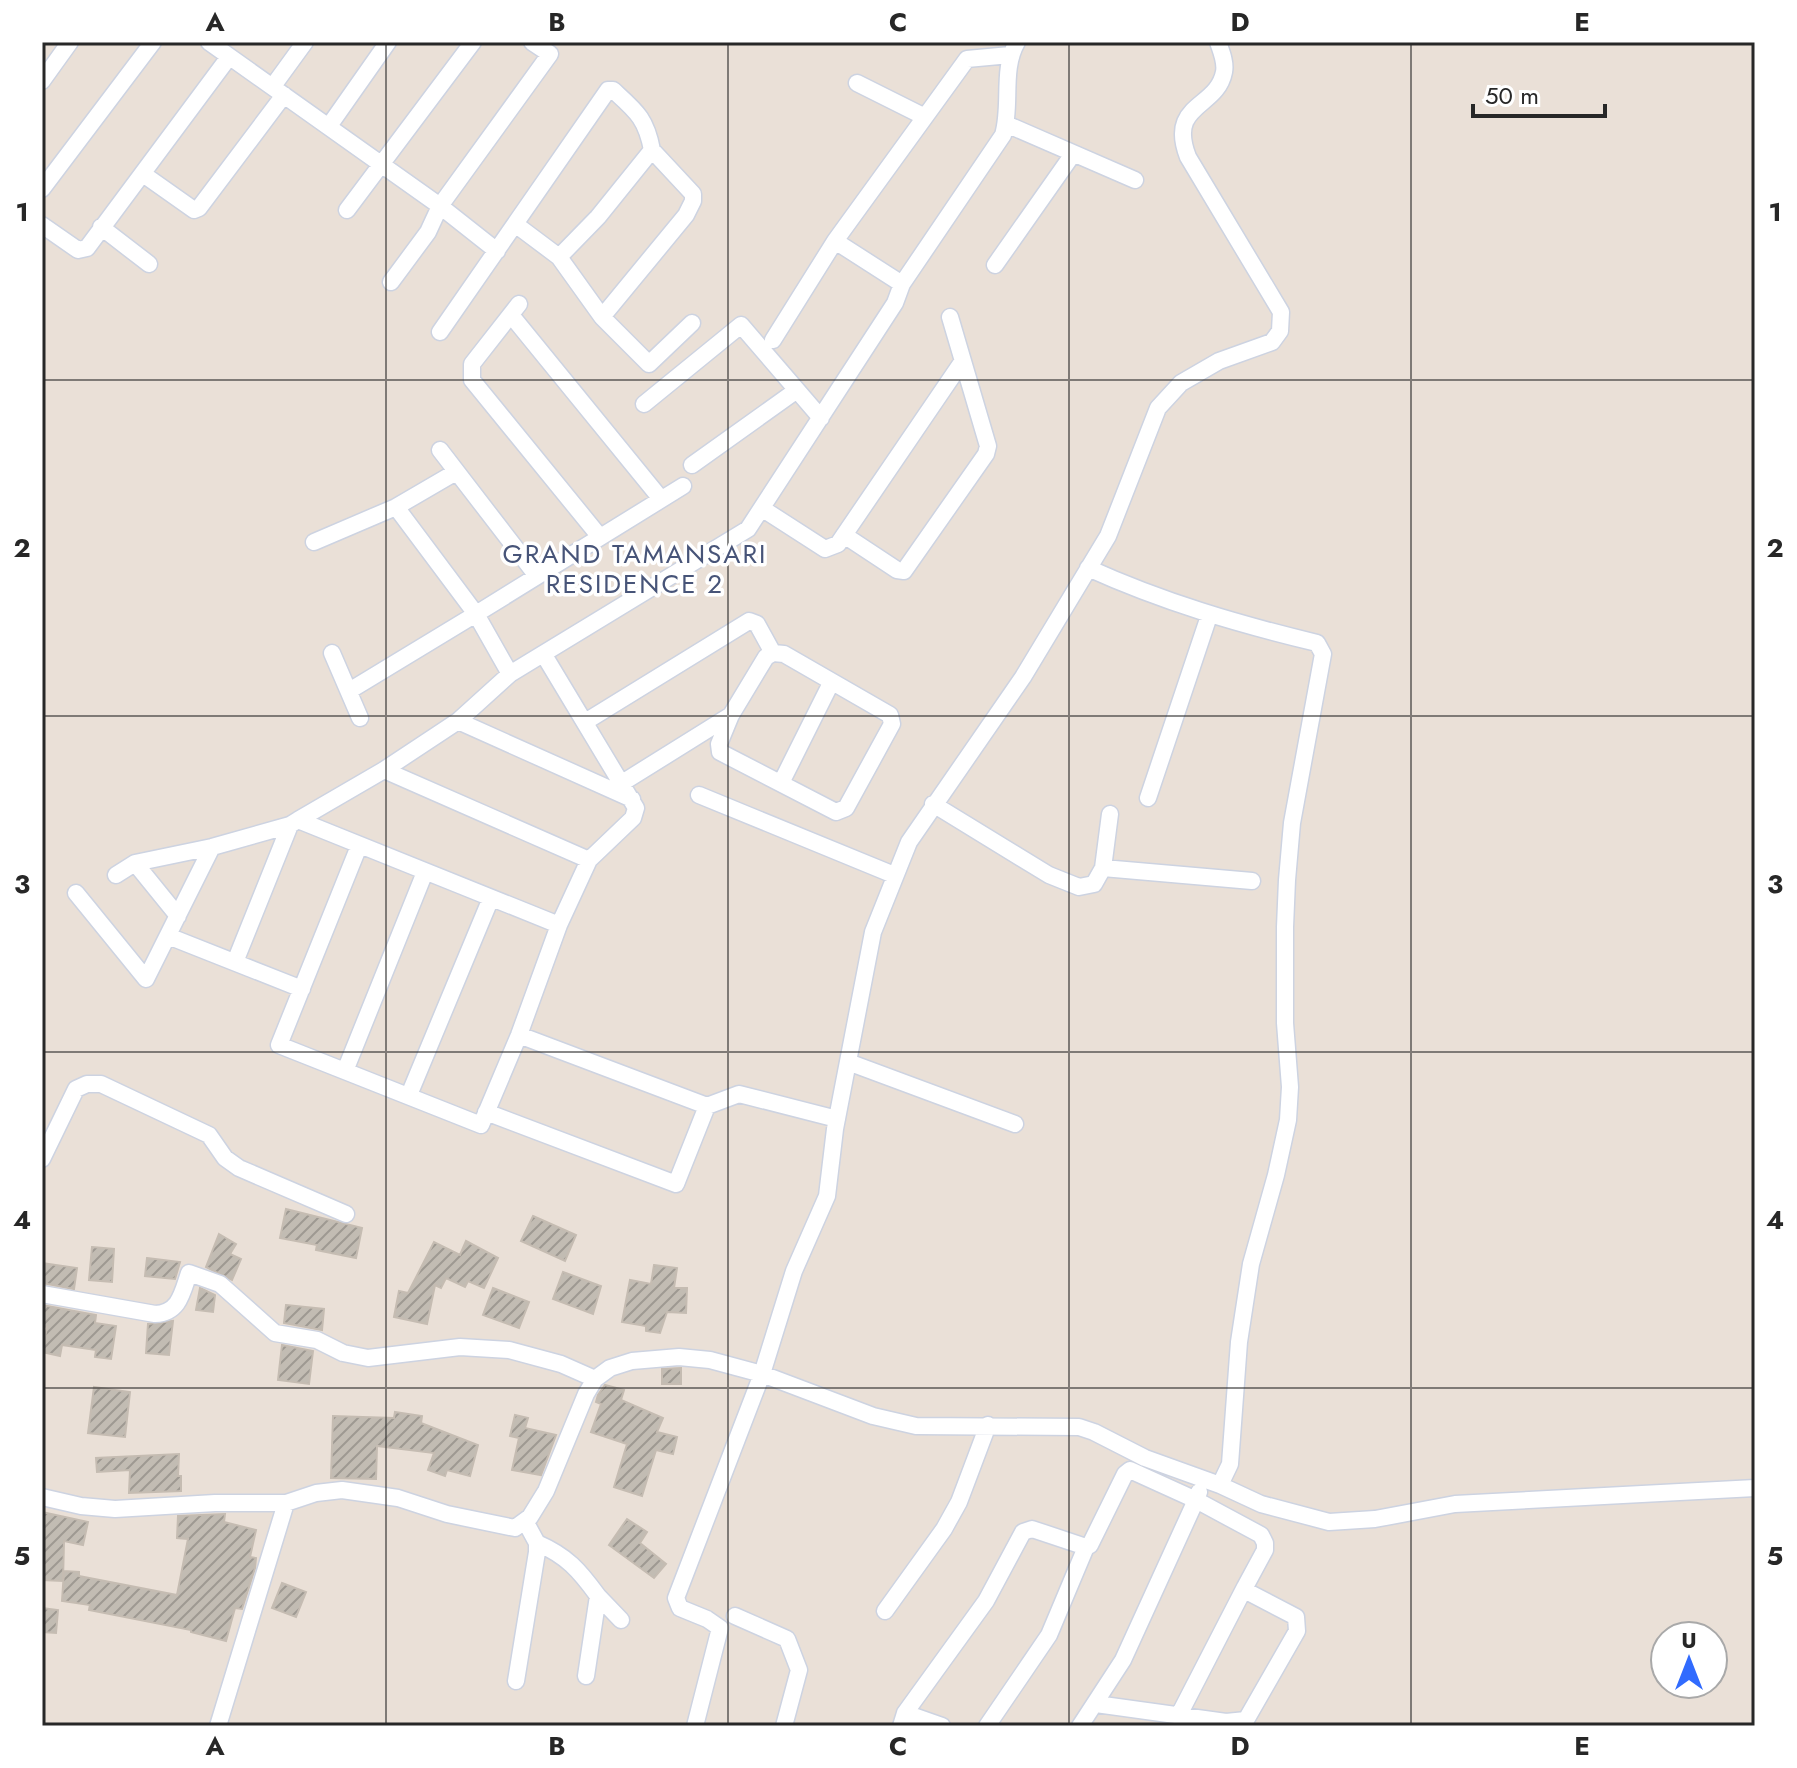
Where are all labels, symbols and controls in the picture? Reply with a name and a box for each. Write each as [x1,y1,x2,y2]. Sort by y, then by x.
text: A [204,3,225,41]
text: B [548,3,566,41]
text: C [889,3,907,41]
text: D [1230,3,1250,41]
text: E [1574,3,1590,41]
scale bar [1473,68,1605,118]
text: 50 m [1485,78,1539,113]
text: 1 [15,193,29,231]
text: 1 [1768,193,1782,231]
text: 2 [13,529,31,567]
text: 2 [1766,529,1784,567]
district label: GRAND TAMANSARI RESIDENCE 2 [503,535,767,603]
text: 3 [14,865,30,903]
text: 3 [1767,865,1783,903]
text: 4 [13,1201,31,1239]
text: 4 [1766,1201,1784,1239]
text: 5 [14,1537,30,1575]
text: 5 [1767,1537,1783,1575]
north arrow [1649,1620,1729,1700]
text: U [1681,1624,1697,1656]
text: A [204,1727,225,1765]
text: B [548,1727,566,1765]
text: C [889,1727,907,1765]
text: D [1230,1727,1250,1765]
text: E [1574,1727,1590,1765]

